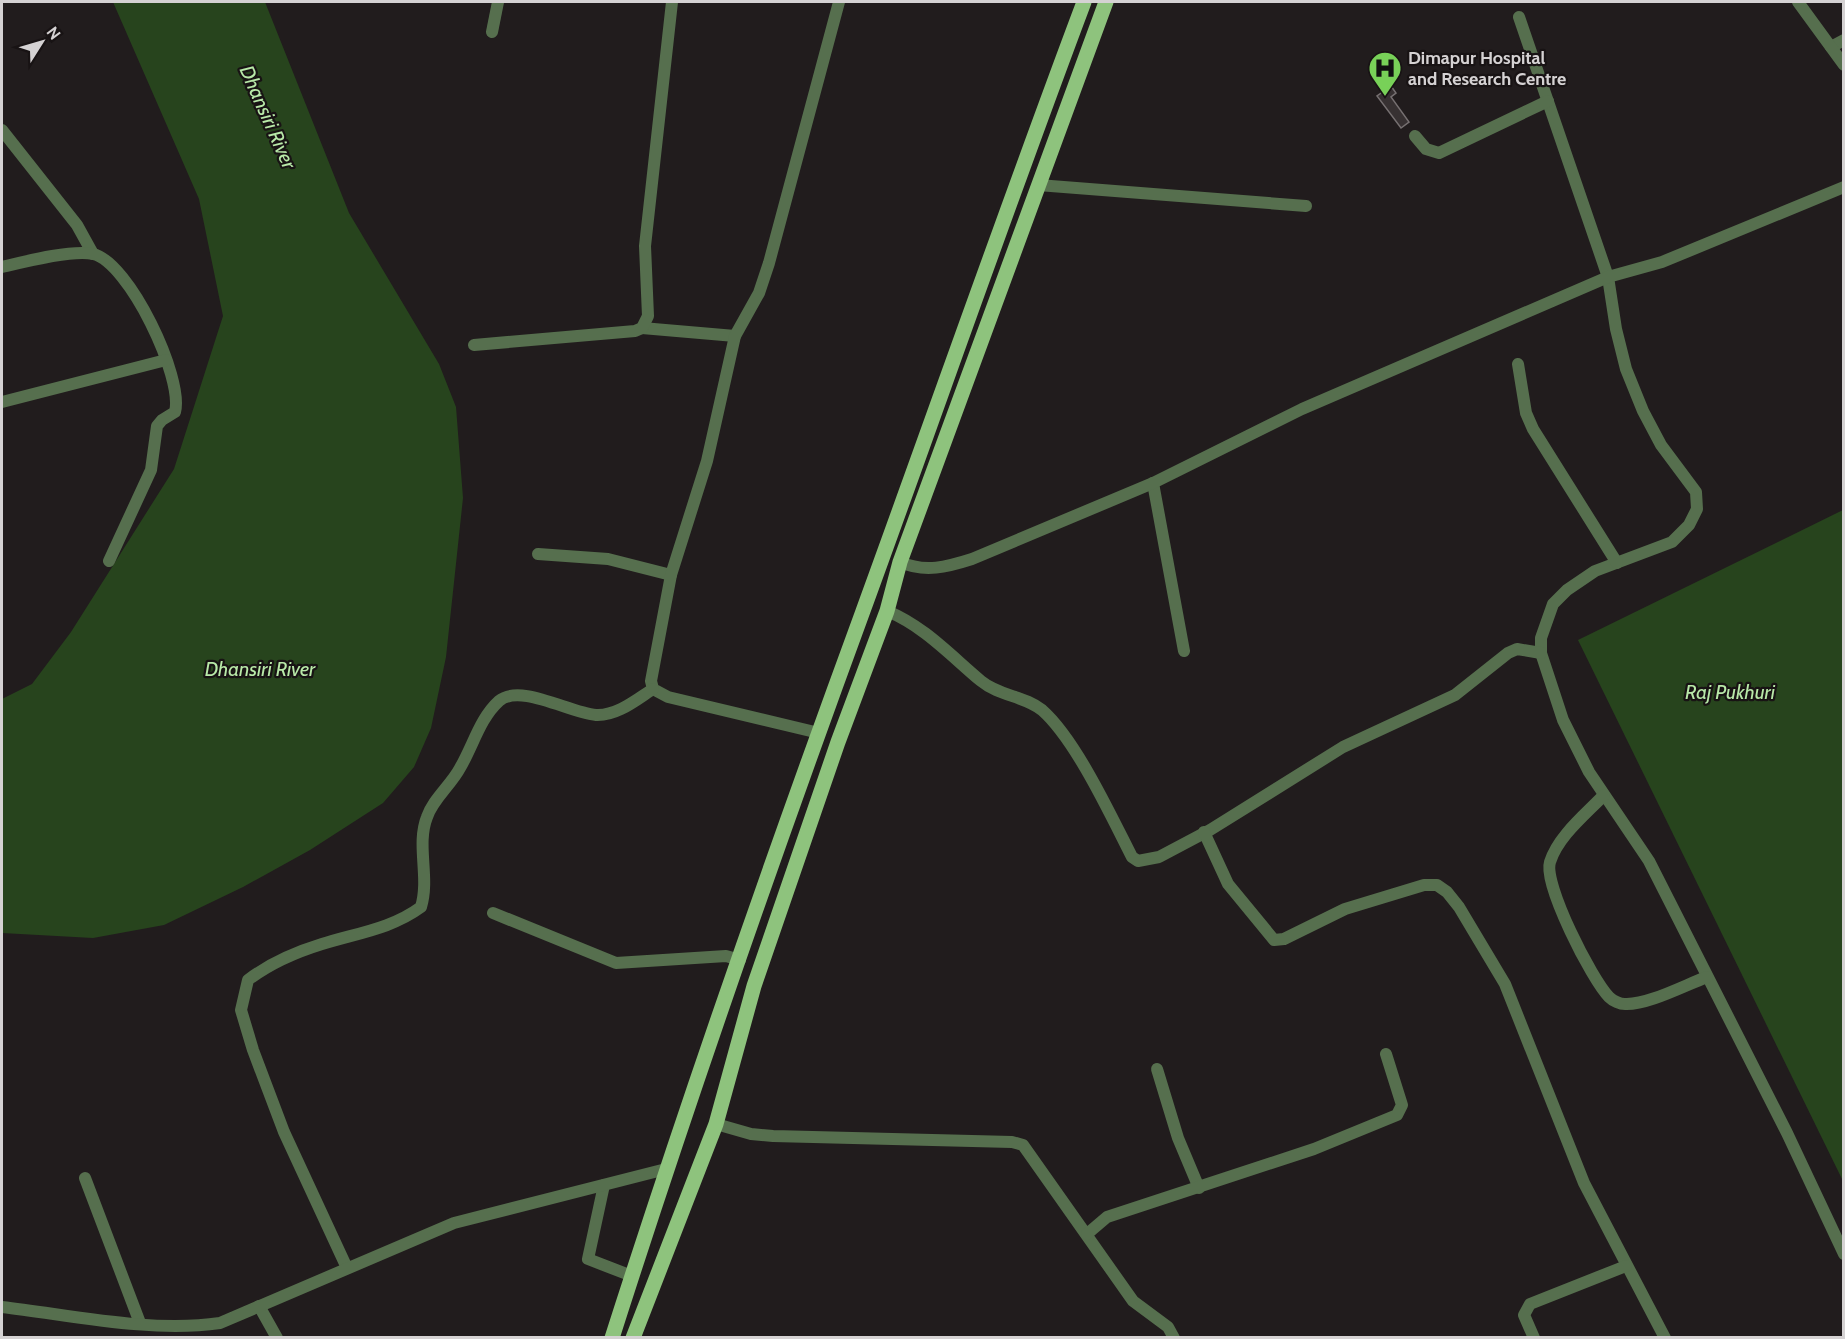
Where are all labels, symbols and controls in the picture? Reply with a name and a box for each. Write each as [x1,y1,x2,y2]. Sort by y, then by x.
north arrow [12,12,72,72]
text: N [43,23,65,44]
place label: Dimapur Hospital and Research Centre [1408,47,1566,90]
hospital icon: Dimapur Hospital and Research Centre [1367,50,1403,97]
water label: Dhansiri River [235,62,302,173]
water label: Dhansiri River [205,657,316,681]
water label: Raj Pukhuri [1685,680,1776,704]

